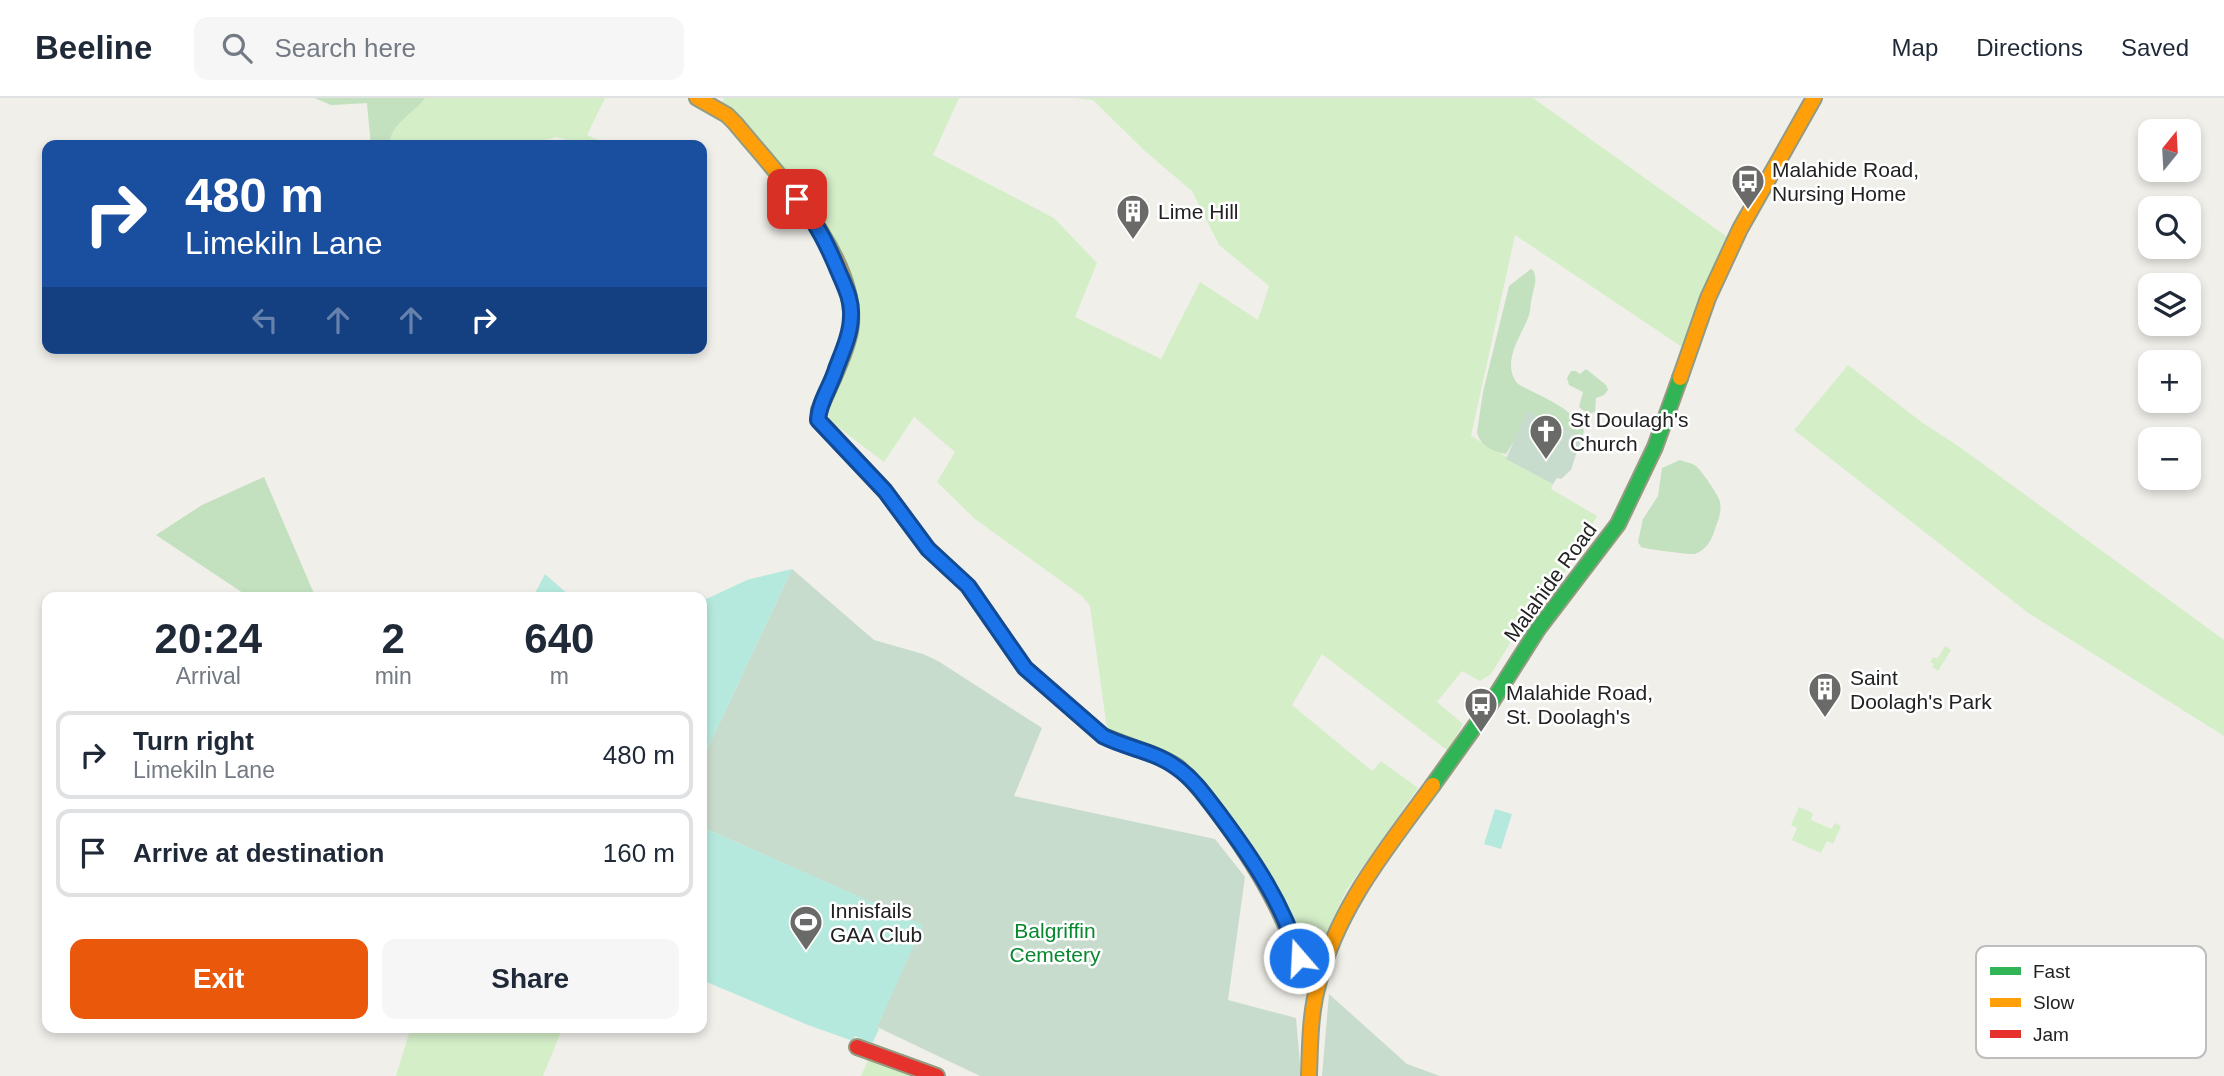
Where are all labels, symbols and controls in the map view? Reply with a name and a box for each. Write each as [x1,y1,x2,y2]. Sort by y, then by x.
search box [194,17,684,80]
text: Beeline [35,29,152,66]
icon: search [218,29,256,67]
text: Search here [274,33,416,63]
text: Map [1892,34,1938,61]
text: Directions [1976,34,2083,61]
text: Saved [2121,34,2189,61]
north arrow [2138,119,2202,182]
map controls [2138,119,2201,490]
place label: Malahide Road, Nursing Home [1772,158,1919,205]
bus stop icon: Malahide Road, Nursing Home [1729,162,1767,211]
icon: right [70,168,161,259]
text: 480 m [185,168,324,222]
pin [767,169,827,229]
icon: arrive [778,180,816,218]
building icon: Lime Hill [1114,192,1152,241]
button: search [2138,196,2201,259]
place label: Lime Hill [1158,200,1239,223]
text: Limekiln Lane [185,225,382,261]
button: layers [2138,273,2201,336]
icon: left [246,301,284,339]
icon: ahead [319,301,357,339]
icon: ahead [392,301,430,339]
icon: right [465,301,503,339]
button: + [2138,350,2201,413]
place label: St Doulagh's Church [1570,408,1688,455]
church icon: St Doulagh's Church [1527,412,1565,461]
button: − [2138,427,2201,490]
street label: Malahide Road [1499,518,1601,646]
text: 20:24 [155,615,262,662]
text: 2 [381,615,405,662]
text: 640 [524,615,594,662]
text: Arrival [176,663,241,689]
text: min [375,663,412,689]
text: m [550,663,569,689]
place label: Saint Doolagh's Park [1850,666,1992,713]
building icon: Saint Doolagh's Park [1806,670,1844,719]
place label: Malahide Road, St. Doolagh's [1506,681,1653,728]
bus stop icon: Malahide Road, St. Doolagh's [1462,685,1500,734]
text: Turn right [133,726,254,756]
icon: right [74,736,112,774]
text: 480 m [603,740,675,770]
text: Limekiln Lane [133,757,275,783]
icon: arrive [74,834,112,872]
text: Arrive at destination [133,838,384,868]
text: 160 m [603,838,675,868]
place label: Innisfails GAA Club [830,899,922,946]
sports icon: Innisfails GAA Club [787,903,825,952]
park label: Balgriffin Cemetery [1009,919,1101,966]
position arrow [1262,921,1336,995]
button: Exit [70,939,368,1019]
button: Share [382,939,679,1019]
legend [1976,946,2206,1058]
text: Fast [2033,961,2071,982]
text: Slow [2033,992,2074,1013]
text: Jam [2033,1024,2069,1045]

